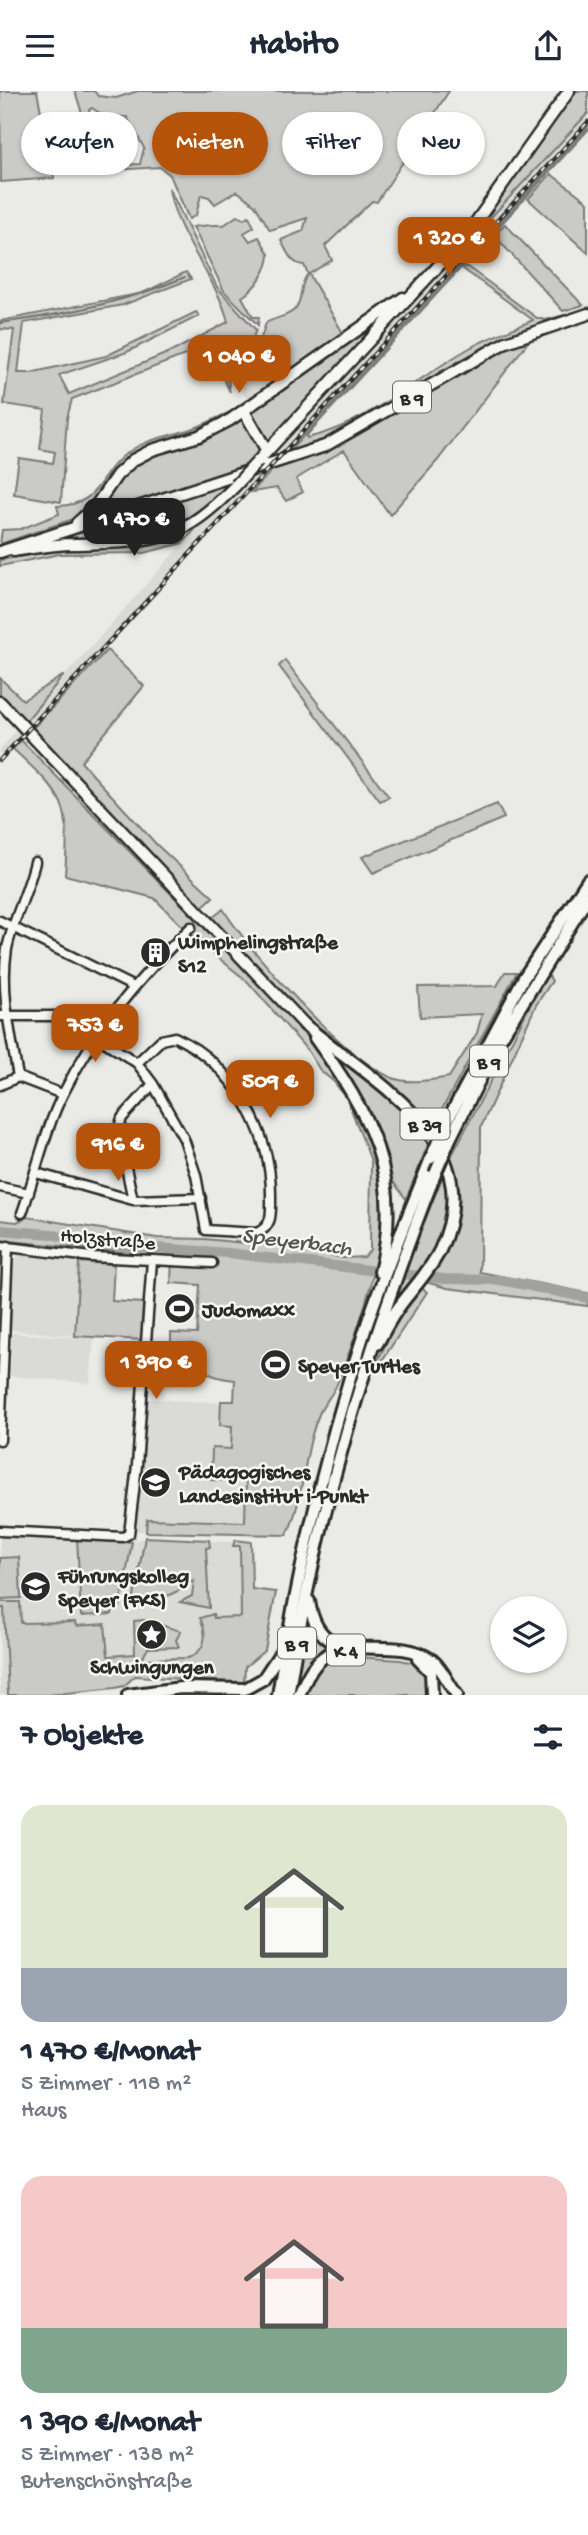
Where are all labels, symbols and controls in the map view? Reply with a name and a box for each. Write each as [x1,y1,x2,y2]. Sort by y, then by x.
icon: menu [21,27,59,65]
text: Habito [249,27,339,65]
icon: share [529,27,567,65]
chip: Kaufen [21,112,138,175]
chip: Mieten [152,112,268,175]
chip: Filter [282,112,383,175]
chip: Neu [397,112,485,175]
pin: 1 320 € [384,218,514,277]
text: 1 320 € [414,226,484,253]
pin: 1 040 € [174,335,304,395]
text: 1 040 € [204,344,274,371]
road number: B 9 [393,381,431,413]
pin: 1 470 € [69,498,199,558]
text: 1 470 € [99,507,169,534]
place label: Wimphelingstraße S12 [177,932,339,981]
building icon: Wimphelingstraße S12 [138,936,172,970]
pin: 753 € [46,1005,144,1064]
text: 753 € [67,1013,123,1040]
road number: B 9 [470,1045,508,1077]
pin: 509 € [221,1061,319,1120]
text: 509 € [242,1069,298,1096]
road number: B 39 [400,1109,450,1140]
pin: 916 € [69,1123,167,1183]
text: 916 € [92,1132,144,1159]
water label: Speyerbach [240,1223,354,1264]
street label: Holzstraße [59,1225,158,1258]
sports icon: Judomaxx [162,1292,196,1326]
place label: Judomaxx [201,1300,296,1325]
pin: 1 390 € [91,1341,221,1401]
sports icon: Speyer Turtles [258,1348,292,1382]
text: 1 390 € [121,1350,191,1377]
place label: Speyer Turtles [298,1356,421,1381]
place label: Pädagogisches Landesinstitut i-Punkt [178,1462,369,1511]
school or university icon: Pädagogisches Landesinstitut i-Punkt [139,1466,173,1500]
place label: Führungskolleg Speyer (FKS) [57,1566,189,1615]
school or university icon: Führungskolleg Speyer (FKS) [18,1570,52,1604]
map controls [490,1596,567,1673]
button: layers [490,1596,567,1673]
place icon: Schwingungen [135,1617,169,1651]
road number: B 9 [278,1627,316,1659]
road number: K 4 [327,1635,365,1665]
place label: Schwingungen [90,1657,215,1682]
icon: filters [529,1718,567,1756]
text: 7 Objekte [21,1720,143,1755]
icon: home [231,1850,357,1976]
text: 1 470 €/Monat [21,2036,199,2071]
text: 5 Zimmer · 118 m² [21,2071,191,2098]
text: Haus [21,2098,66,2125]
icon: home [231,2221,357,2347]
text: 1 390 €/Monat [21,2407,200,2442]
text: 5 Zimmer · 138 m² [21,2442,194,2469]
text: Butenschönstraße [21,2469,192,2496]

